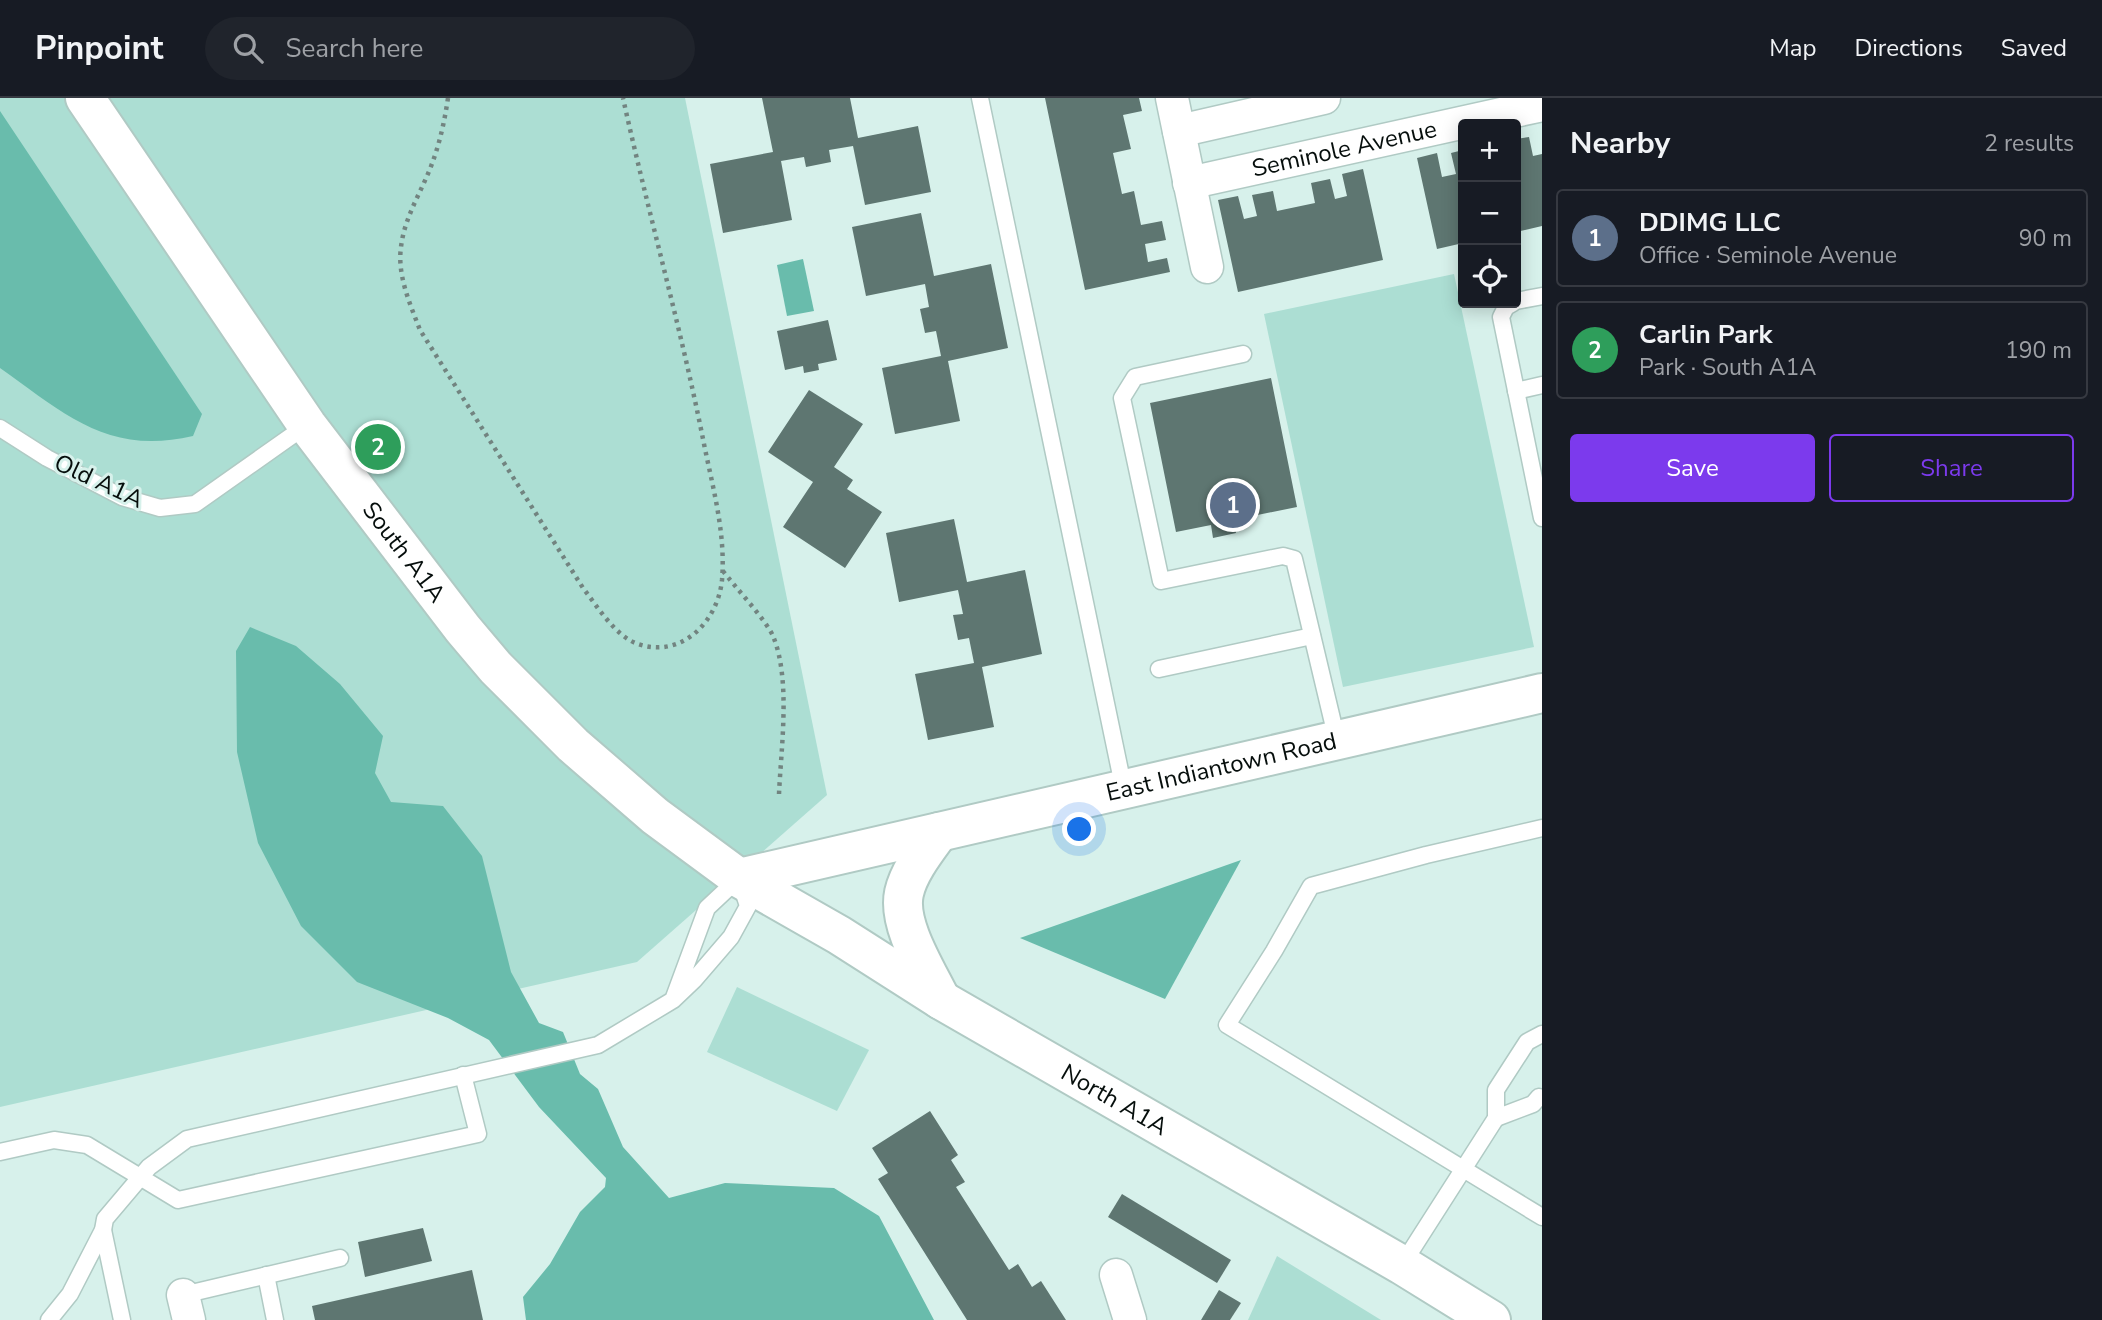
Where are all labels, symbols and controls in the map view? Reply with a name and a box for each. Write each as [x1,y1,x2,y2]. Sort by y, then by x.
search box [205,17,695,80]
text: Pinpoint [35,26,163,71]
icon: search [229,29,267,67]
text: Search here [285,31,423,66]
text: Map [1769,32,1816,64]
text: Directions [1854,32,1963,64]
text: Saved [2001,32,2067,64]
street label: Seminole Avenue [1249,113,1440,185]
map controls [1458,119,1521,308]
button: + [1458,119,1521,182]
text: Nearby [1570,123,1670,164]
text: 2 results [1984,128,2074,159]
button: − [1458,182,1521,245]
text: DDIMG LLC [1639,205,1781,240]
text: 1 [1588,223,1602,254]
text: 90 m [2019,223,2072,254]
text: Office · Seminole Avenue [1639,240,1897,271]
button: locate [1458,245,1521,308]
text: Carlin Park [1639,317,1772,352]
text: 2 [1588,335,1602,366]
text: 190 m [2005,335,2072,366]
text: Park · South A1A [1639,352,1816,383]
pin: 2 [355,421,401,473]
button: Save [1570,434,1815,502]
button: Share [1829,434,2074,502]
street label: Old A1A [49,446,149,516]
pin: 1 [1210,479,1256,531]
street label: South A1A [355,495,453,609]
street label: East Indiantown Road [1103,725,1340,809]
your location [1062,812,1096,846]
street label: North A1A [1055,1056,1174,1143]

